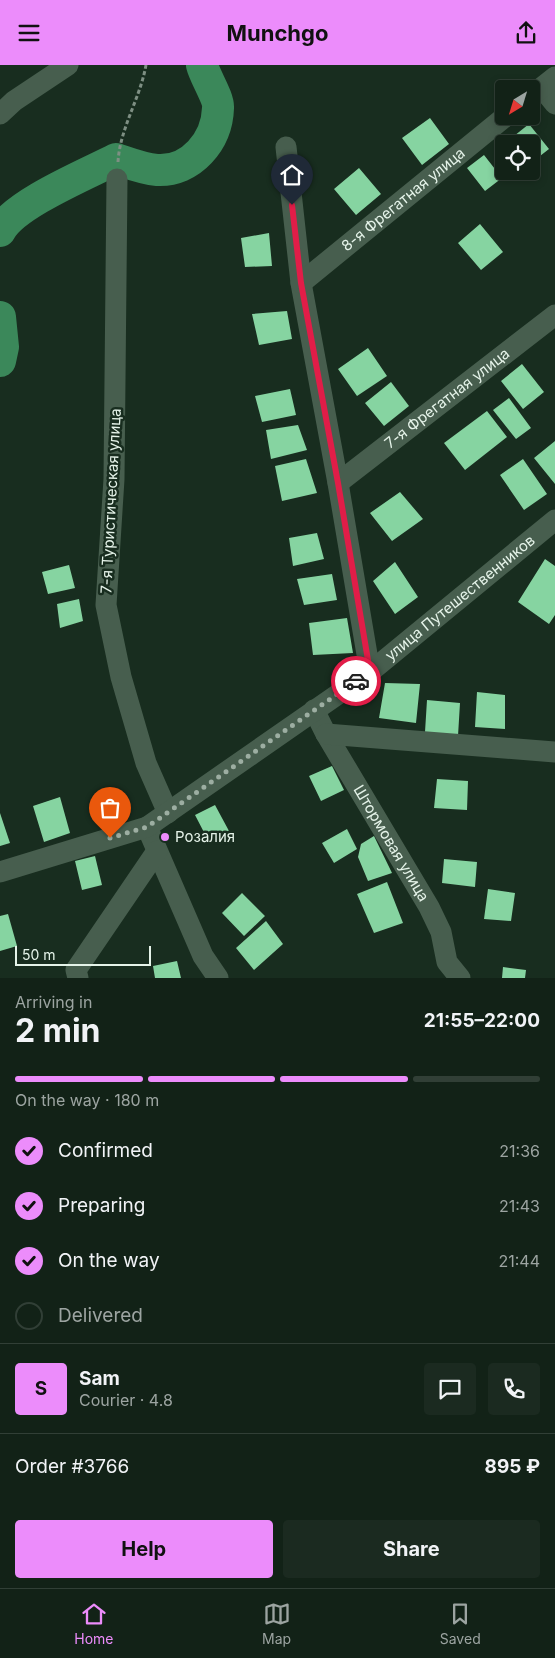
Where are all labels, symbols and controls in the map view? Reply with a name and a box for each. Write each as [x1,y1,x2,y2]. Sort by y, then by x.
icon: menu [15,19,43,47]
icon: share [512,19,540,47]
text: Munchgo [227,20,328,46]
north arrow [495,80,540,125]
map controls [495,80,540,180]
button: locate [495,135,540,180]
street label: 8-я Фрегатная улица [337,143,469,255]
pin [271,154,313,205]
icon: home [278,161,306,189]
street label: 7-я Фрегатная улица [380,344,513,452]
street label: 7-я Туристическая улица [96,408,125,594]
street label: улица Путешественников [381,530,539,665]
courier [331,656,381,706]
icon: car [342,667,370,695]
street label: Штормовая улица [349,781,433,905]
pin [89,787,131,838]
icon: bag [96,794,124,822]
place label: Розалия [175,827,235,846]
marker: Розалия [159,831,171,843]
scale bar [15,943,151,966]
text: 50 m [22,946,56,963]
text: Arriving in [15,992,92,1012]
text: 21:55–22:00 [424,1009,540,1032]
text: 2 min [15,1011,101,1050]
text: On the way · 180 m [15,1090,159,1110]
icon: check [15,1137,43,1165]
text: Confirmed [58,1139,153,1162]
text: 21:36 [499,1141,540,1161]
icon: check [15,1192,43,1220]
text: Preparing [58,1194,145,1217]
text: 21:43 [499,1196,540,1216]
icon: check [15,1247,43,1275]
text: On the way [58,1249,160,1272]
text: 21:44 [498,1251,540,1271]
text: Delivered [58,1304,143,1327]
button: chat [424,1363,476,1415]
button: phone [488,1363,540,1415]
text: Sam [79,1367,120,1390]
text: S [35,1377,47,1400]
text: Courier · 4.8 [79,1390,173,1410]
text: Order #3766 [15,1455,129,1478]
text: 895 ₽ [485,1455,540,1478]
button: Help [15,1520,273,1578]
button: Share [283,1520,540,1578]
tab: Home [74,1600,114,1647]
tab: Map [262,1600,291,1647]
tab: Saved [440,1600,481,1647]

